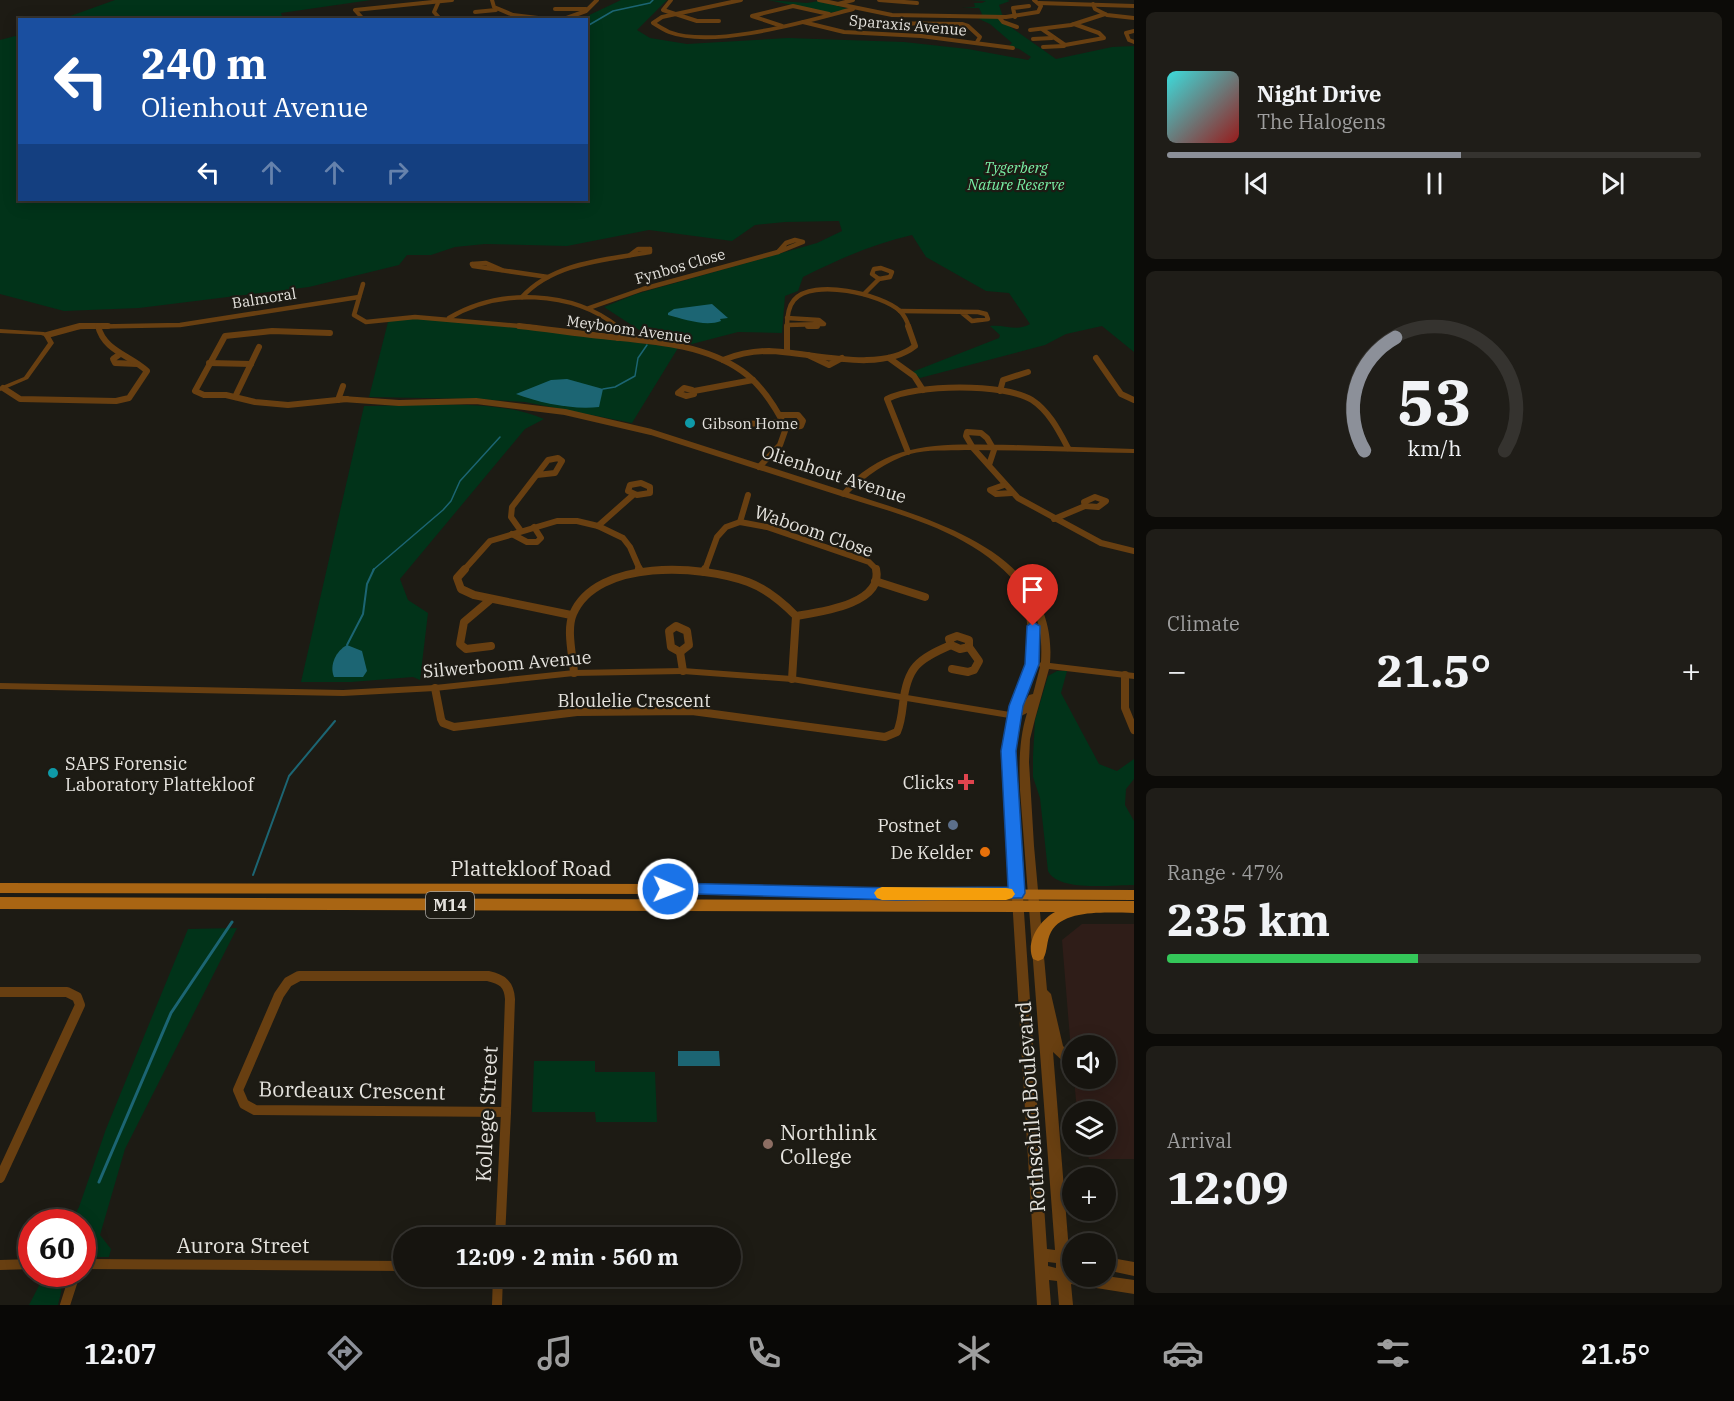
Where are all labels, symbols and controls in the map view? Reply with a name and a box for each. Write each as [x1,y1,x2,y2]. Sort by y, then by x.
street label: Sparaxis Avenue [849,10,967,40]
text: 240 m [141,36,267,91]
icon: left [42,42,120,120]
text: Night Drive [1257,79,1382,108]
text: Olienhout Avenue [141,89,368,124]
text: The Halogens [1257,108,1386,135]
icon: left [192,156,225,189]
icon: ahead [255,156,288,189]
icon: ahead [318,156,351,189]
icon: right [381,156,414,189]
park label: Tygerberg Nature Reserve [967,158,1065,194]
icon: previous [1240,167,1273,200]
icon: pause [1418,167,1451,200]
icon: next [1596,167,1629,200]
street label: Fynbos Close [633,244,727,288]
street label: Balmoral [230,284,298,312]
street label: Meyboom Avenue [565,311,693,347]
text: 53 [1397,361,1471,442]
place label: Gibson Home [702,414,798,433]
marker: Gibson Home [683,416,697,430]
text: km/h [1407,434,1461,462]
street label: Olienhout Avenue [758,440,910,508]
street label: Waboom Close [751,500,877,562]
pin [1007,564,1058,626]
icon: arrive [1016,573,1049,606]
text: Climate [1167,610,1240,637]
text: 21.5° [1377,641,1491,699]
street label: Silwerboom Avenue [422,645,592,683]
text: − [1167,649,1187,692]
text: + [1681,649,1701,692]
street label: Bloulelie Crescent [557,689,711,712]
place label: SAPS Forensic Laboratory Plattekloof [65,752,256,796]
marker: SAPS Forensic Laboratory Plattekloof [46,766,60,780]
place label: Clicks [903,771,954,794]
marker: Clicks [959,775,973,789]
place label: Postnet [877,814,941,837]
marker: Postnet [946,818,960,832]
place label: De Kelder [891,841,973,864]
marker: De Kelder [978,845,992,859]
street label: Plattekloof Road [450,854,612,882]
position arrow [636,857,700,921]
text: Range · 47% [1167,859,1284,886]
text: 235 km [1167,890,1330,948]
road number: M14 [426,892,474,918]
street label: Rothschild Boulevard [1009,1000,1051,1214]
map controls [1062,1035,1116,1287]
button: sound [1062,1035,1116,1089]
street label: Kollege Street [468,1045,504,1183]
street label: Bordeaux Crescent [258,1074,446,1106]
button: layers [1062,1101,1116,1155]
place label: Northlink College [780,1118,877,1170]
text: Arrival [1167,1127,1232,1154]
marker: Northlink College [761,1137,775,1151]
text: 12:09 [1167,1158,1289,1216]
button: + [1062,1167,1116,1221]
speed limit sign: 60 [18,1209,96,1287]
street label: Aurora Street [177,1231,309,1259]
button: − [1062,1233,1116,1287]
text: 12:09 · 2 min · 560 m [455,1242,679,1271]
icon: directions [324,1332,366,1374]
icon: music [534,1332,576,1374]
icon: phone [743,1332,785,1374]
icon: climate [953,1332,995,1374]
icon: car [1162,1332,1204,1374]
icon: filters [1372,1332,1414,1374]
text: 12:07 [84,1336,157,1371]
text: 21.5° [1581,1336,1650,1371]

